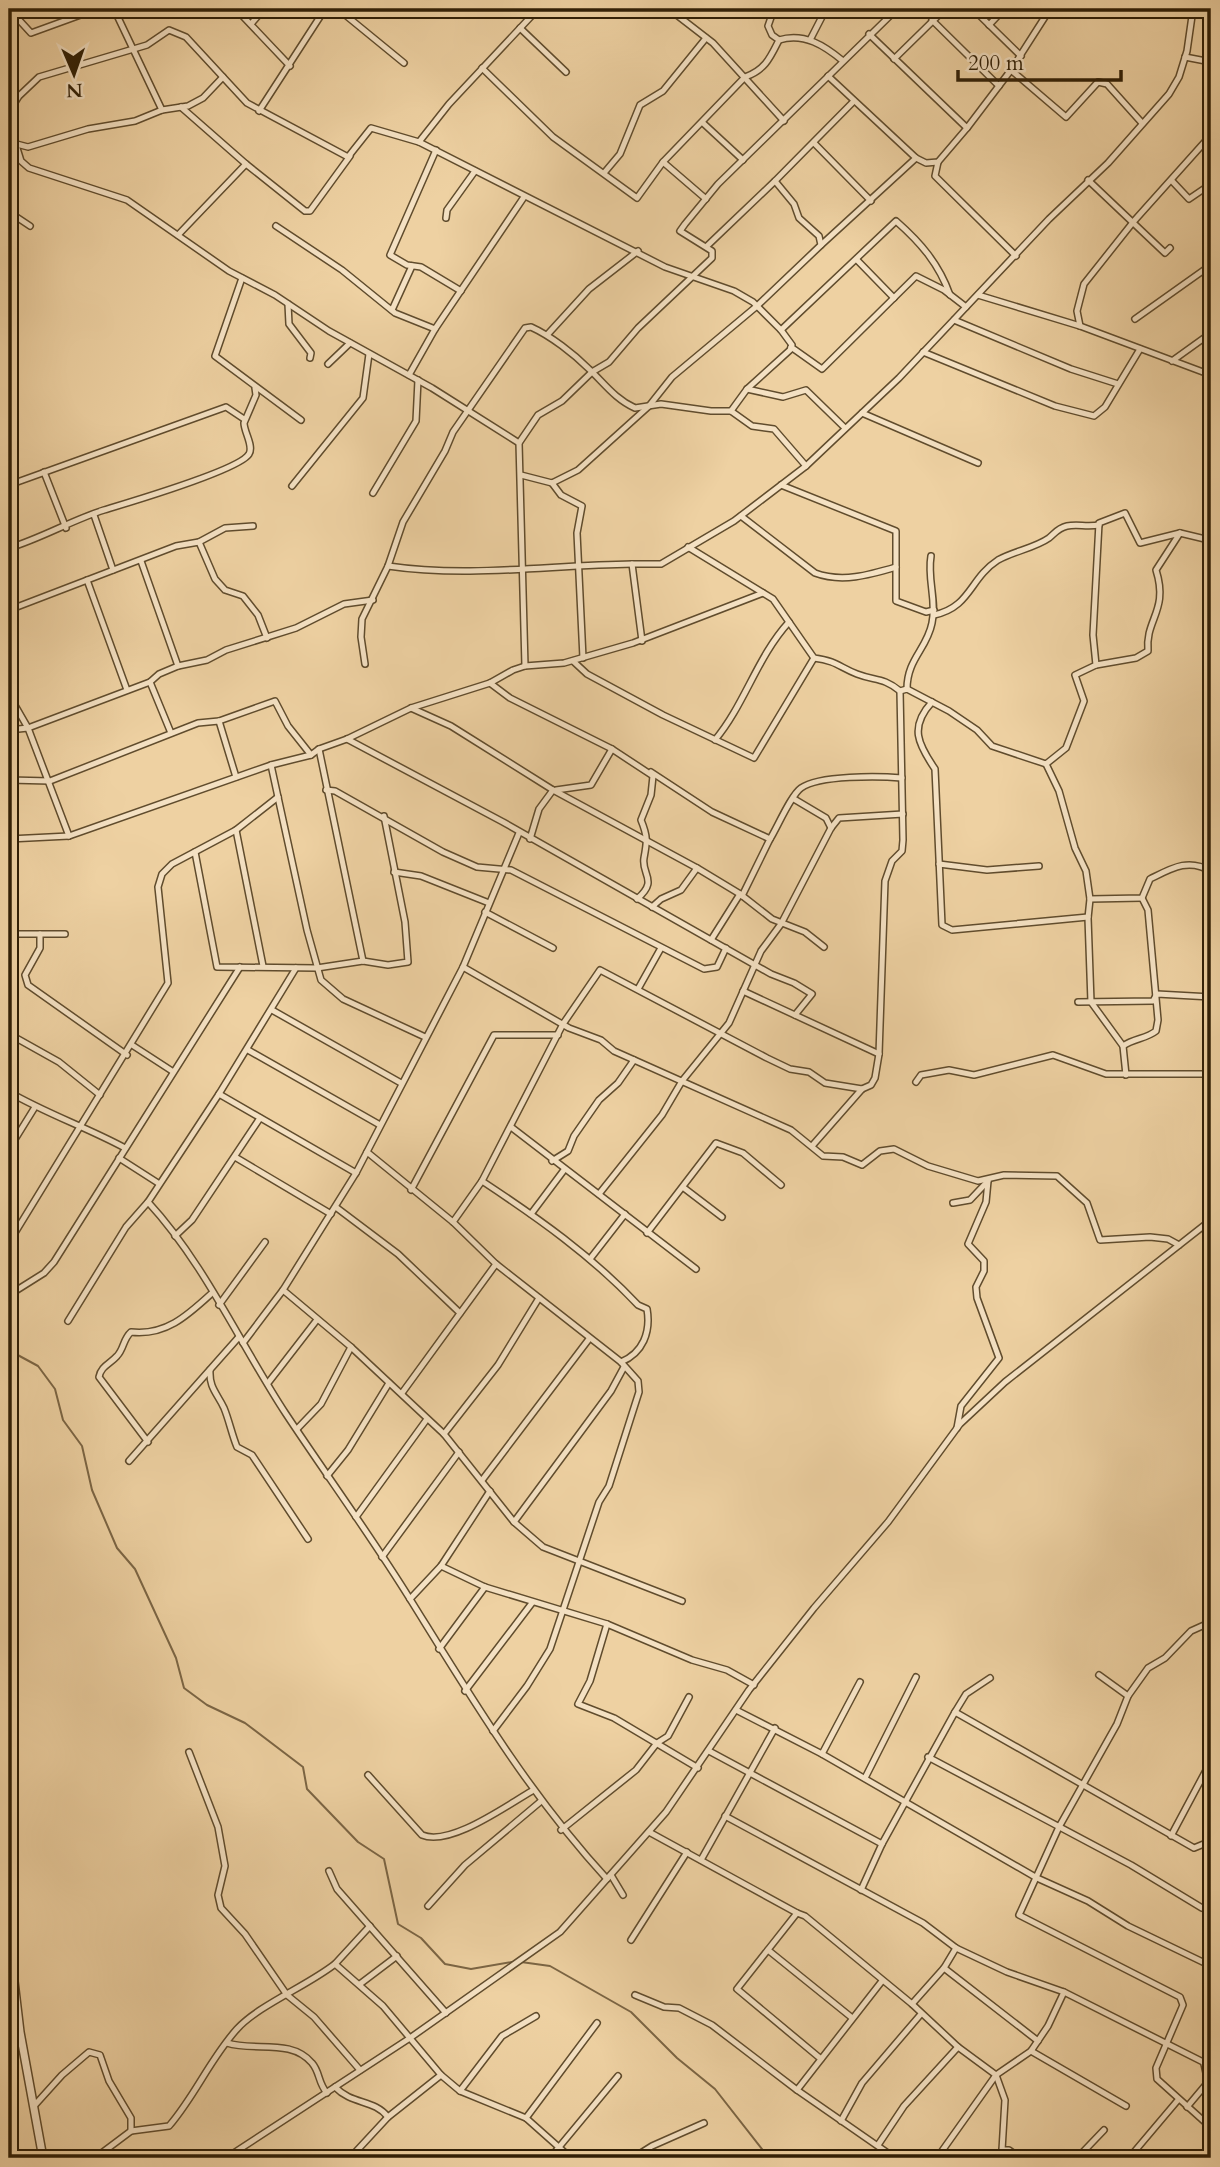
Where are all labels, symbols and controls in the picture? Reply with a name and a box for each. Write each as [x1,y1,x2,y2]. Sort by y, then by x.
north arrow [38,38,108,108]
scale bar [958,38,1120,82]
text: 200 m [968,49,1024,78]
text: N [65,77,83,103]

